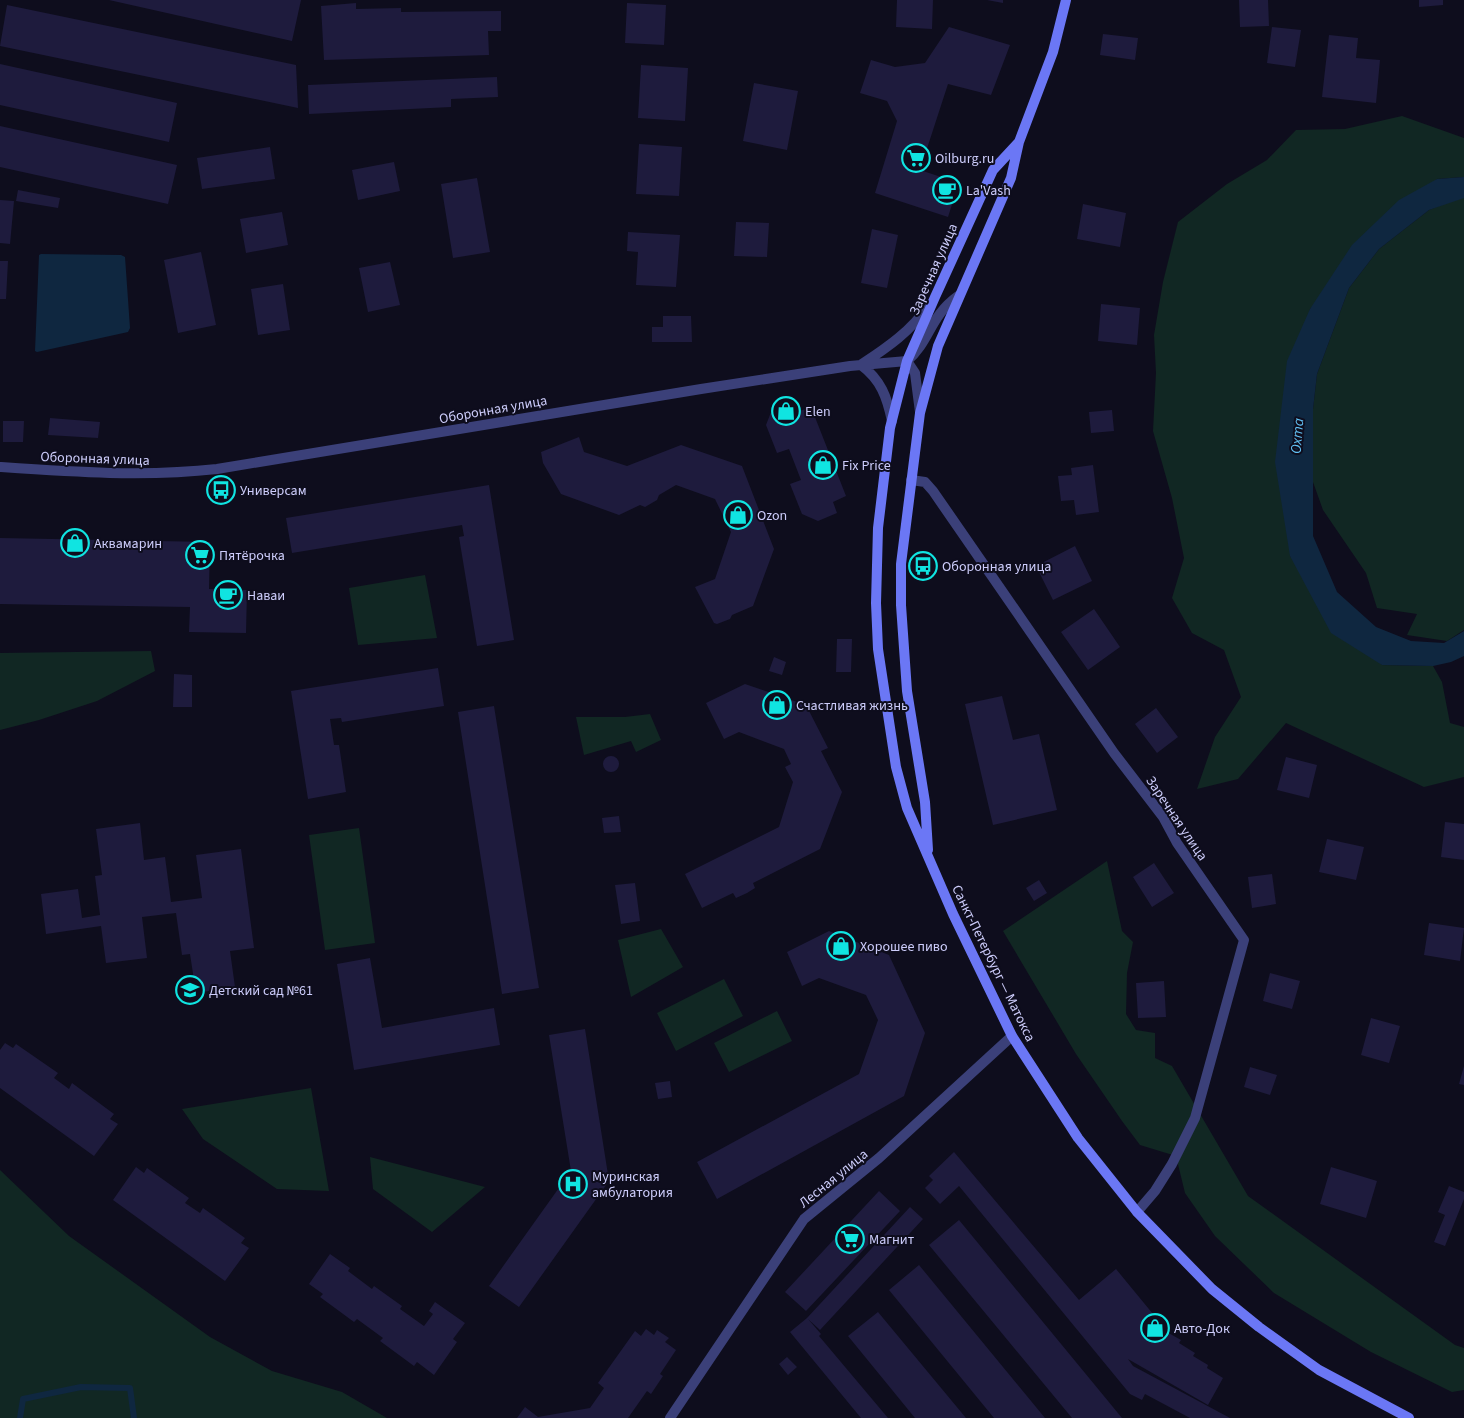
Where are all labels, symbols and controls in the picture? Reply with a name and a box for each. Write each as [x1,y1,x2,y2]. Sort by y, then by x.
supermarket icon: Oilburg.ru [901,143,931,173]
place label: Oilburg.ru [935,149,994,169]
cafe icon: La'Vash [932,175,962,205]
place label: La'Vash [966,181,1011,201]
street label: Заречная улица [905,220,963,318]
street label: Оборонная улица [438,391,549,429]
shop icon: Elen [771,396,801,426]
place label: Elen [805,402,831,422]
water label: Охта [1285,417,1310,455]
street label: Оборонная улица [40,447,150,471]
shop icon: Fix Price [808,450,838,480]
place label: Fix Price [842,456,891,476]
bus stop icon: Универсам [206,475,236,505]
place label: Универсам [240,481,307,501]
shop icon: Ozon [723,500,753,530]
place label: Ozon [757,506,787,526]
shop icon: Аквамарин [60,528,90,558]
place label: Аквамарин [94,534,162,554]
supermarket icon: Пятёрочка [185,540,215,570]
place label: Пятёрочка [219,546,285,566]
bus stop icon: Оборонная улица [908,551,938,581]
place label: Оборонная улица [942,557,1051,577]
cafe icon: Наваи [213,580,243,610]
place label: Наваи [247,586,285,606]
shop icon: Счастливая жизнь [762,690,792,720]
place label: Счастливая жизнь [796,696,908,716]
street label: Заречная улица [1140,772,1212,865]
street label: Санкт-Петербург — Матокса [946,882,1040,1045]
shop icon: Хорошее пиво [826,931,856,961]
place label: Хорошее пиво [860,937,948,957]
school or university icon: Детский сад №61 [175,975,205,1005]
place label: Детский сад №61 [209,981,313,1001]
street label: Лесная улица [795,1145,872,1213]
place label: Муринская амбулатория [592,1167,673,1203]
hospital icon: Муринская амбулатория [558,1169,588,1199]
supermarket icon: Магнит [835,1224,865,1254]
place label: Магнит [869,1230,915,1250]
shop icon: Авто-Док [1140,1313,1170,1343]
place label: Авто-Док [1174,1319,1230,1339]

